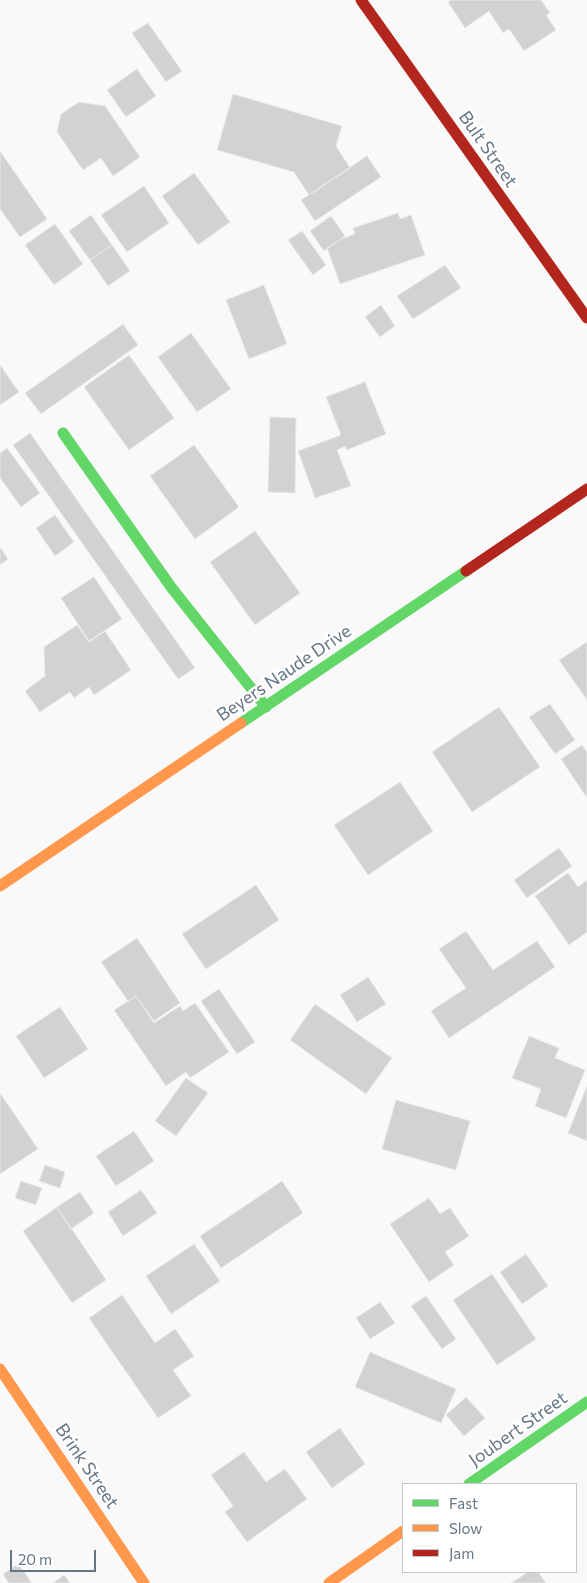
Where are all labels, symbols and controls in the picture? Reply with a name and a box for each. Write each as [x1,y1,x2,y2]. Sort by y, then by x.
street label: Bult Street [454,107,522,191]
street label: Beyers Naude Drive [213,620,355,726]
street label: Joubert Street [465,1387,571,1471]
street label: Brink Street [51,1419,123,1513]
legend [402,1483,577,1573]
text: Fast [449,1494,478,1512]
text: Slow [449,1519,482,1537]
scale bar [12,1540,99,1572]
text: Jam [449,1544,474,1562]
text: 20 m [18,1550,52,1568]

